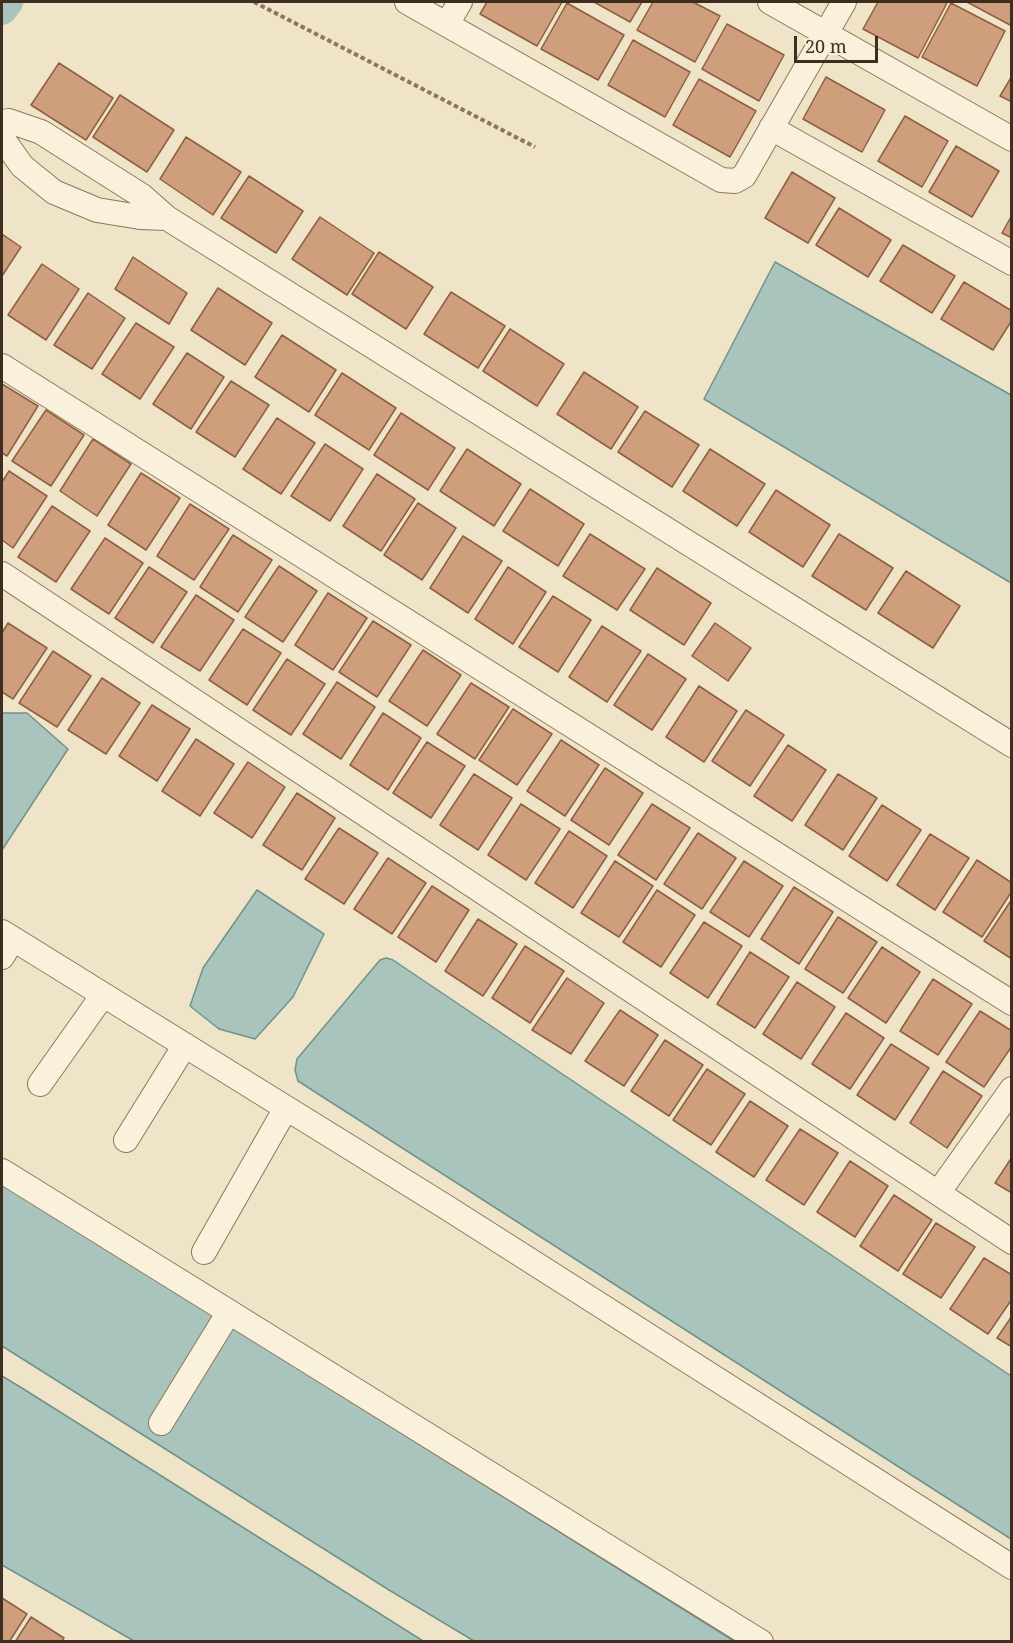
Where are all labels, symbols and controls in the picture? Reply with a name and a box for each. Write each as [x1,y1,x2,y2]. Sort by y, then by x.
scale bar [797,24,881,62]
text: 20 m [805,34,847,58]

